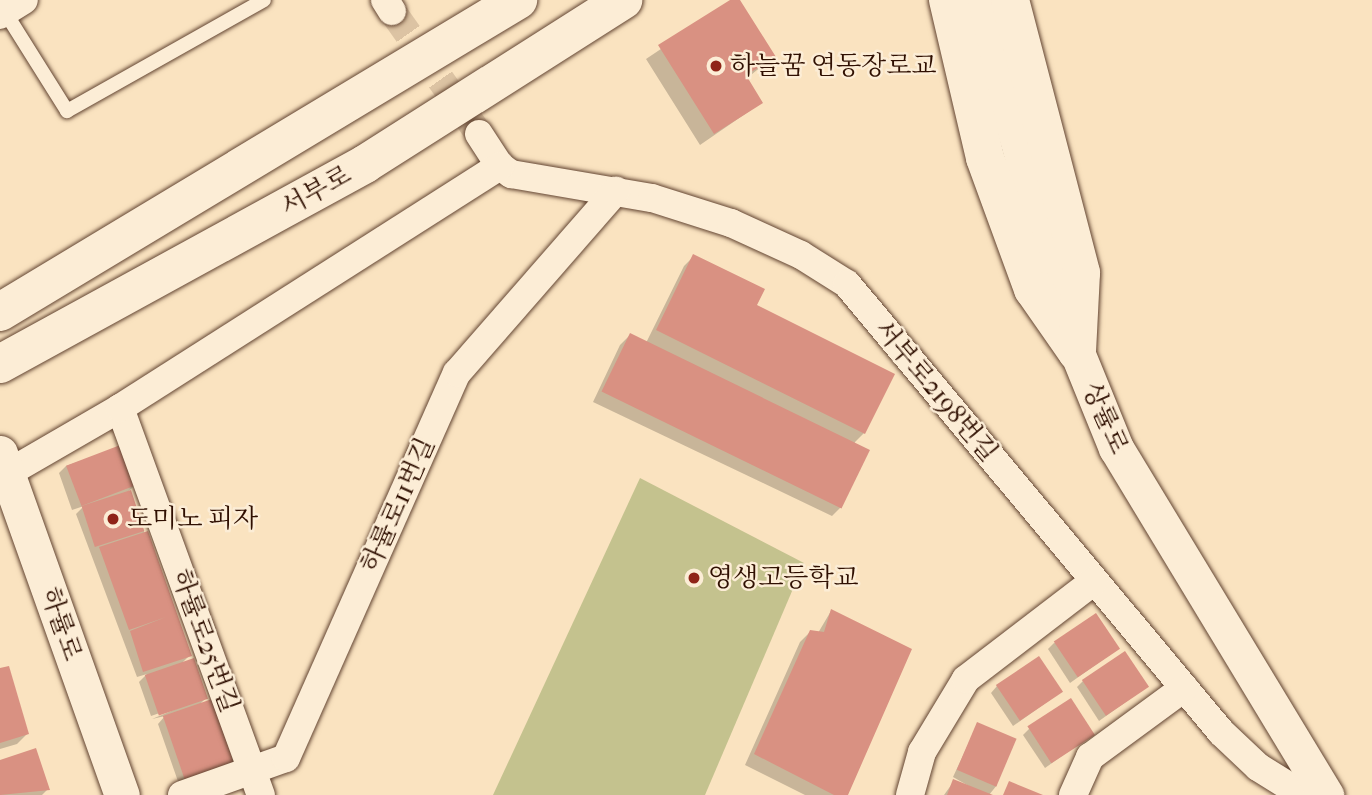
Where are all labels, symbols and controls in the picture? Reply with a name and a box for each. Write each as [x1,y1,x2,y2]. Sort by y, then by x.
place label: 하늘꿈 연동장로교 [730,50,937,82]
marker: 하늘꿈 연동장로교 [708,58,724,74]
street label: 서부로 [275,159,357,223]
street label: 서부로2198번길 [868,314,1004,468]
street label: 상률로 [1075,377,1135,459]
street label: 하률로11번길 [354,433,442,577]
place label: 도미노 피자 [127,503,258,535]
marker: 도미노 피자 [105,511,121,527]
place label: 영생고등학교 [708,562,859,594]
street label: 하률로25번길 [165,565,245,717]
marker: 영생고등학교 [686,570,702,586]
street label: 하률로 [34,583,88,665]

